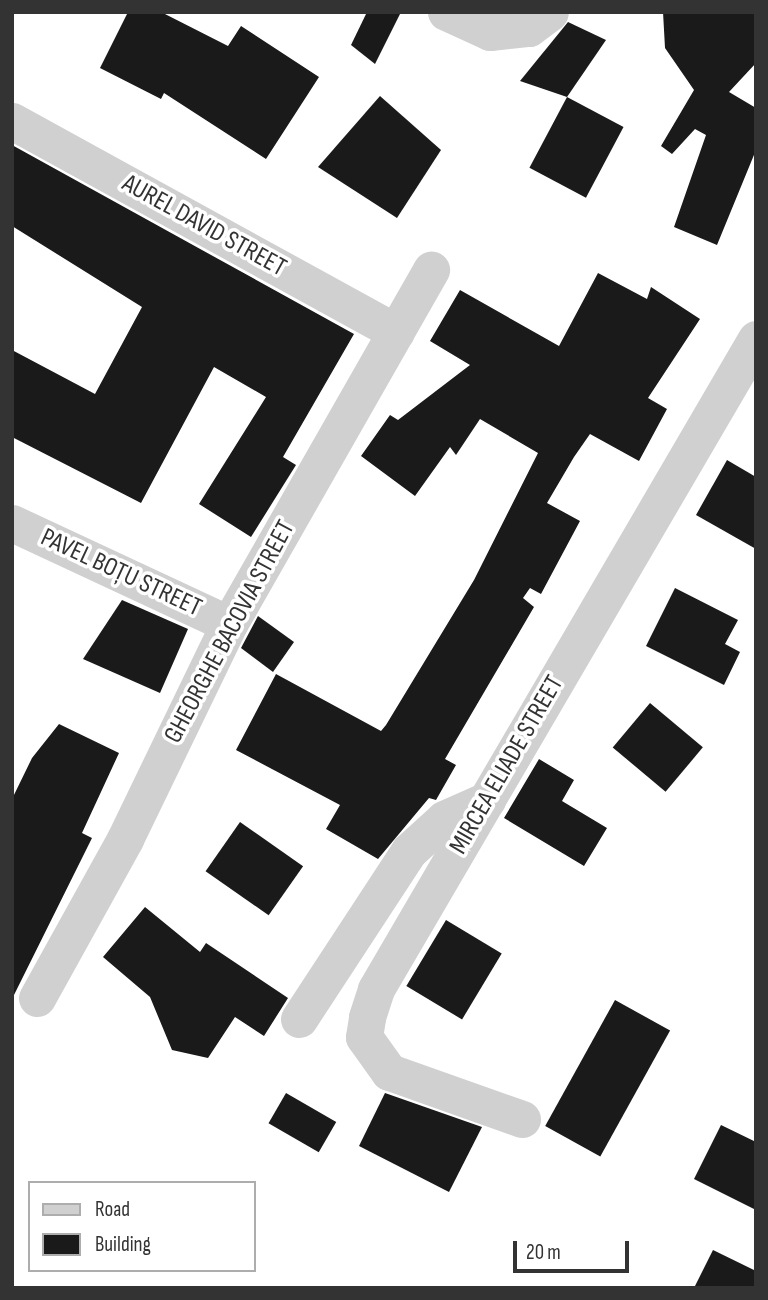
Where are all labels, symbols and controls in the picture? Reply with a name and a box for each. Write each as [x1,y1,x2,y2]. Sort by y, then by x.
street label: AUREL DAVID STREET [117,168,291,284]
street label: GHEORGHE BACOVIA STREET [158,515,302,749]
street label: PAVEL BOȚU STREET [36,522,206,624]
street label: MIRCEA ELIADE STREET [443,670,571,860]
legend [28,1181,256,1272]
text: Road [95,1197,130,1222]
scale bar [516,1226,632,1270]
text: Building [95,1232,151,1257]
text: 20 m [526,1240,561,1265]

